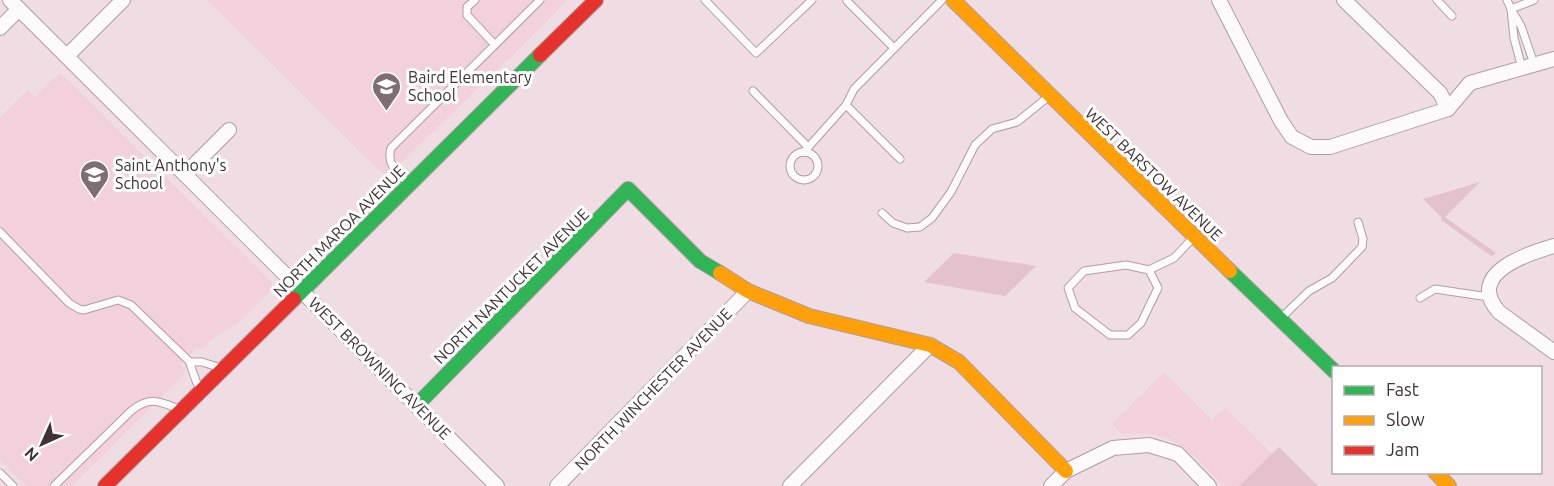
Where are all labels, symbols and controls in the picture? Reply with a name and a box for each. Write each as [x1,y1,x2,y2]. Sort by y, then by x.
place label: Baird Elementary School [408,68,532,104]
school or university icon: Baird Elementary School [371,70,403,112]
street label: WEST BARSTOW AVENUE [1082,104,1226,244]
place label: Saint Anthony's School [115,156,226,192]
school or university icon: Saint Anthony's School [78,158,110,200]
street label: NORTH MAROA AVENUE [270,162,408,300]
street label: NORTH NANTUCKET AVENUE [430,205,592,367]
street label: WEST BROWNING AVENUE [305,293,455,443]
street label: NORTH WINCHESTER AVENUE [571,304,735,474]
legend [1332,366,1542,474]
text: Fast [1386,379,1419,399]
text: Slow [1386,409,1425,429]
north arrow [12,414,72,474]
text: Jam [1386,439,1420,459]
text: N [21,444,42,465]

